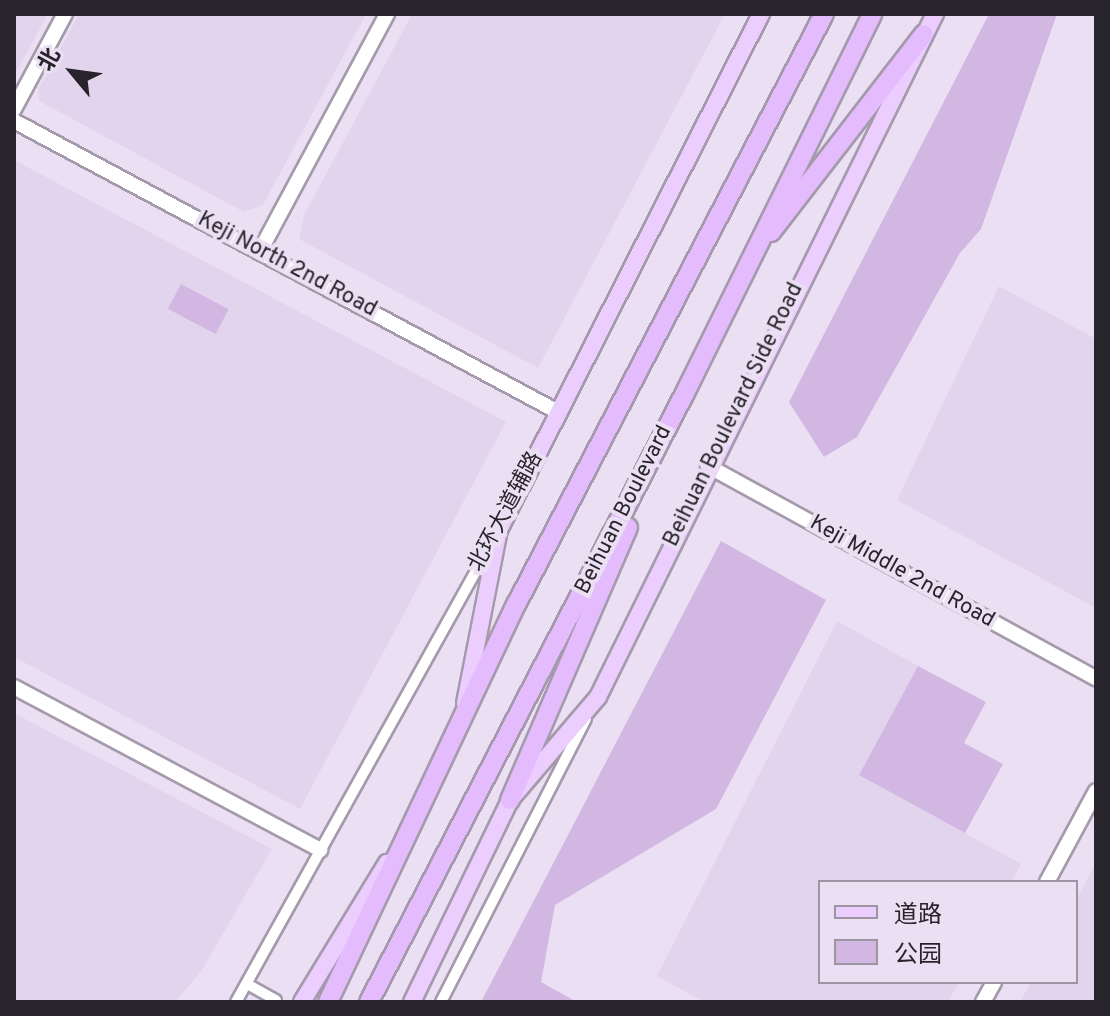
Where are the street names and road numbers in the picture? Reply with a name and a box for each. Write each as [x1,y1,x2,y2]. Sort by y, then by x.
street label: Keji North 2nd Road [193,207,381,323]
street label: Beihuan Boulevard Side Road [659,279,809,551]
street label: Beihuan Boulevard [570,421,678,599]
street label: 北环大道辅路 [463,448,549,576]
street label: Keji Middle 2nd Road [805,510,999,634]

